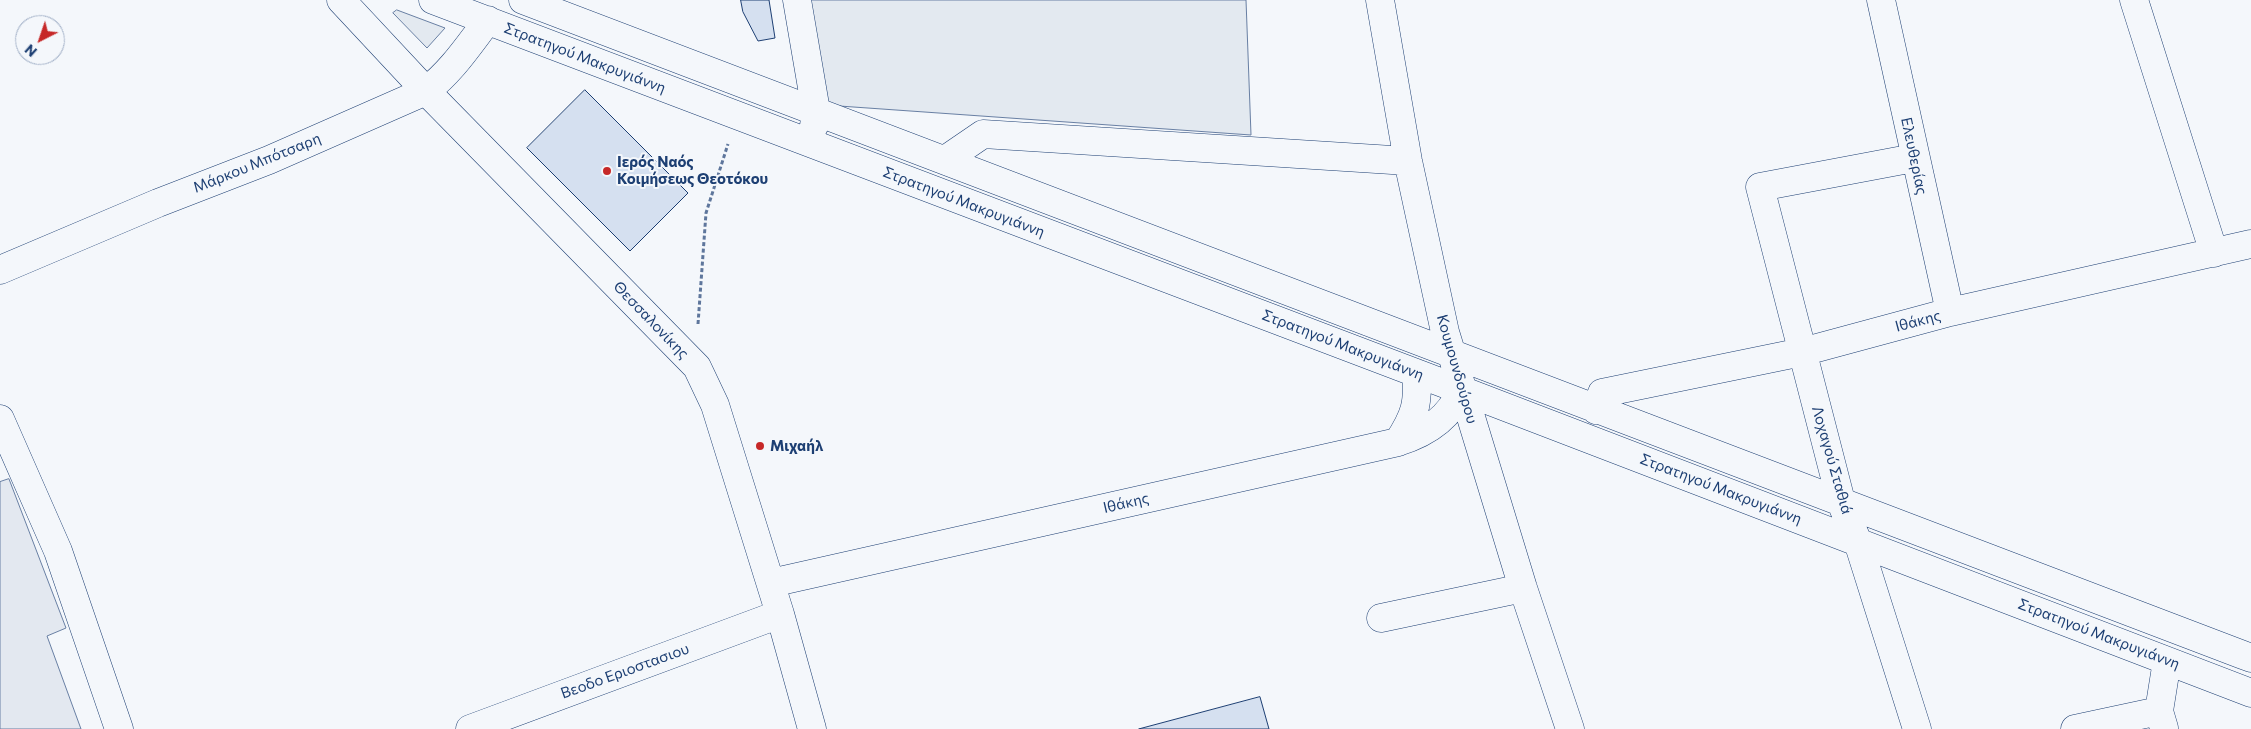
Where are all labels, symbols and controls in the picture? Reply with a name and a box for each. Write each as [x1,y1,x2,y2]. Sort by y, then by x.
north arrow [15,15,65,65]
street label: Στρατηγού Μακρυγιάννη [502,19,668,97]
text: N [21,41,40,61]
street label: Ελευθερίας [1897,116,1931,196]
street label: Μάρκου Μπότσαρη [191,129,323,197]
place label: Ιερός Ναός Κοιμήσεως Θεοτόκου [617,153,768,188]
street label: Στρατηγού Μακρυγιάννη [881,163,1047,241]
marker: Ιερός Ναός Κοιμήσεως Θεοτόκου [601,165,613,177]
street label: Θεσσαλονίκης [610,278,692,362]
street label: Στρατηγού Μακρυγιάννη [1260,306,1426,384]
street label: Ιθάκης [1893,306,1943,336]
street label: Κουμουνδούρου [1433,312,1481,426]
street label: Λοχαγού Σταθιά [1808,404,1856,516]
place label: Μιχαήλ [770,437,823,455]
marker: Μιχαήλ [754,440,766,452]
street label: Στρατηγού Μακρυγιάννη [1638,450,1804,528]
street label: Ιθάκης [1101,489,1151,517]
street label: Στρατηγού Μακρυγιάννη [2016,595,2182,673]
street label: Βεοδο Εριοστασιου [558,639,692,703]

